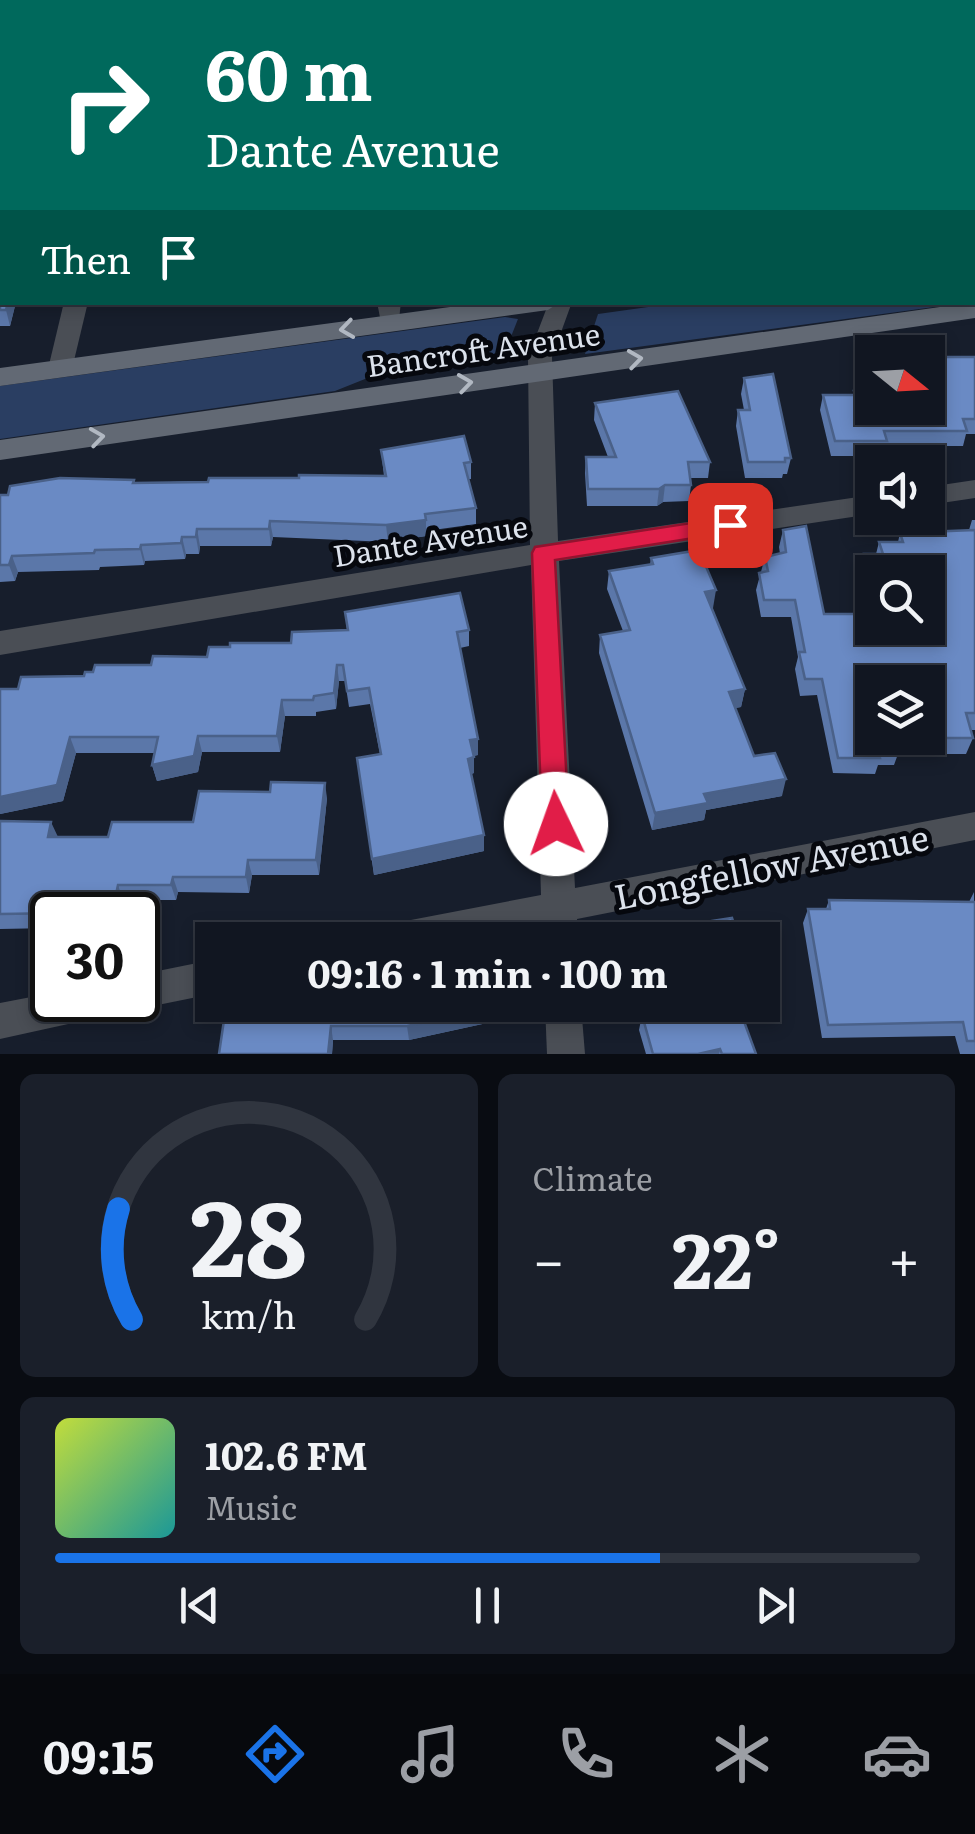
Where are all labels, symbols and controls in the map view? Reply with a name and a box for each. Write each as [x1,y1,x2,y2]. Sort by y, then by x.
text: 60 m [205,19,373,123]
icon: right [40,40,170,170]
text: Dante Avenue [205,114,500,181]
text: Then [40,229,131,286]
icon: arrive [151,230,206,285]
street label: Bancroft Avenue [363,310,603,386]
one-way arrow [339,318,355,339]
north arrow [855,335,945,425]
map controls [855,335,945,755]
one-way arrow [627,350,643,371]
one-way arrow [457,374,474,395]
one-way arrow [88,427,105,448]
button: sound [855,445,945,535]
pin [688,483,773,568]
icon: arrive [703,498,758,553]
street label: Dante Avenue [329,502,531,576]
button: search [855,555,945,645]
button: layers [855,665,945,755]
position arrow [504,772,608,876]
street label: Longfellow Avenue [609,809,933,921]
speed limit sign: 30 [30,892,160,1022]
text: 09:16 · 1 min · 100 m [307,943,668,1000]
text: Climate [533,1153,653,1201]
text: 28 [190,1155,307,1309]
text: 22° [672,1201,780,1312]
text: − [533,1216,565,1298]
text: + [888,1216,920,1298]
text: km/h [201,1287,296,1340]
text: 102.6 FM [205,1425,368,1482]
text: Music [205,1482,297,1530]
icon: previous [172,1578,227,1633]
icon: pause [460,1578,515,1633]
icon: next [748,1578,803,1633]
icon: directions [240,1719,310,1789]
icon: music [395,1719,465,1789]
icon: phone [551,1719,621,1789]
icon: climate [707,1719,777,1789]
icon: car [862,1719,932,1789]
text: 09:15 [43,1721,154,1788]

